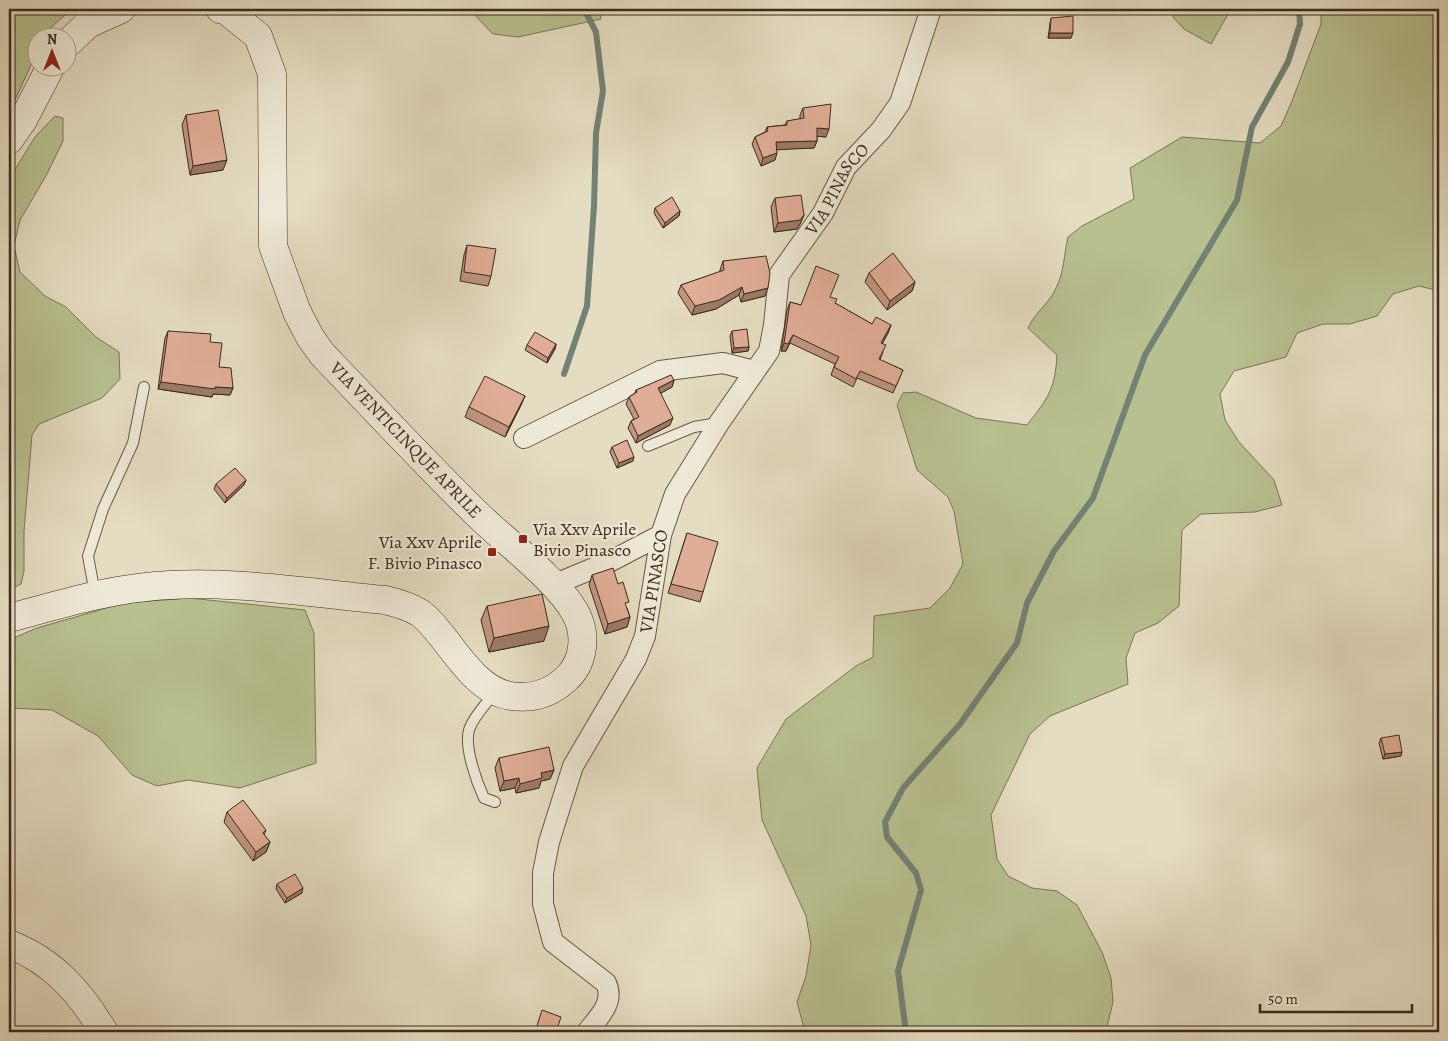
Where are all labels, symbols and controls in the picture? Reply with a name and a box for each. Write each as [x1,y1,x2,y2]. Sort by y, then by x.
north arrow [28,28,78,78]
text: N [47,30,57,49]
street label: VIA PINASCO [799,138,874,240]
street label: VIA VENTICINQUE APRILE [324,356,487,523]
place label: Via Xxv Aprile Bivio Pinasco [532,517,636,562]
street label: VIA PINASCO [634,528,674,635]
place label: Via Xxv Aprile F. Bivio Pinasco [368,530,482,575]
marker: Via Xxv Aprile Bivio Pinasco [517,533,529,545]
marker: Via Xxv Aprile F. Bivio Pinasco [486,546,498,558]
scale bar [1260,981,1413,1013]
text: 50 m [1268,989,1298,1009]

